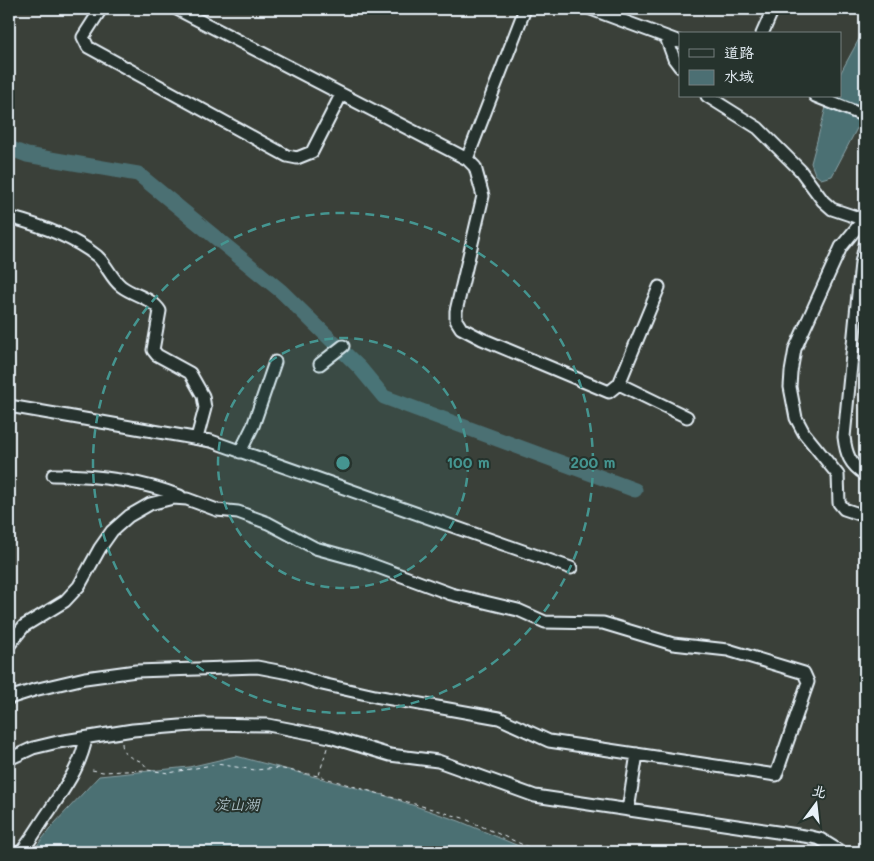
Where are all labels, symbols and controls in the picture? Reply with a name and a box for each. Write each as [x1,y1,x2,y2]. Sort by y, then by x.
legend [679,32,842,98]
text: 道路 [724,42,754,62]
text: 水域 [724,66,754,86]
text: 100 m [446,452,490,472]
text: 200 m [571,452,616,472]
centre of rings [334,454,352,472]
north arrow [792,778,842,828]
text: 北 [810,780,829,802]
water label: 淀山湖 [214,794,261,814]

